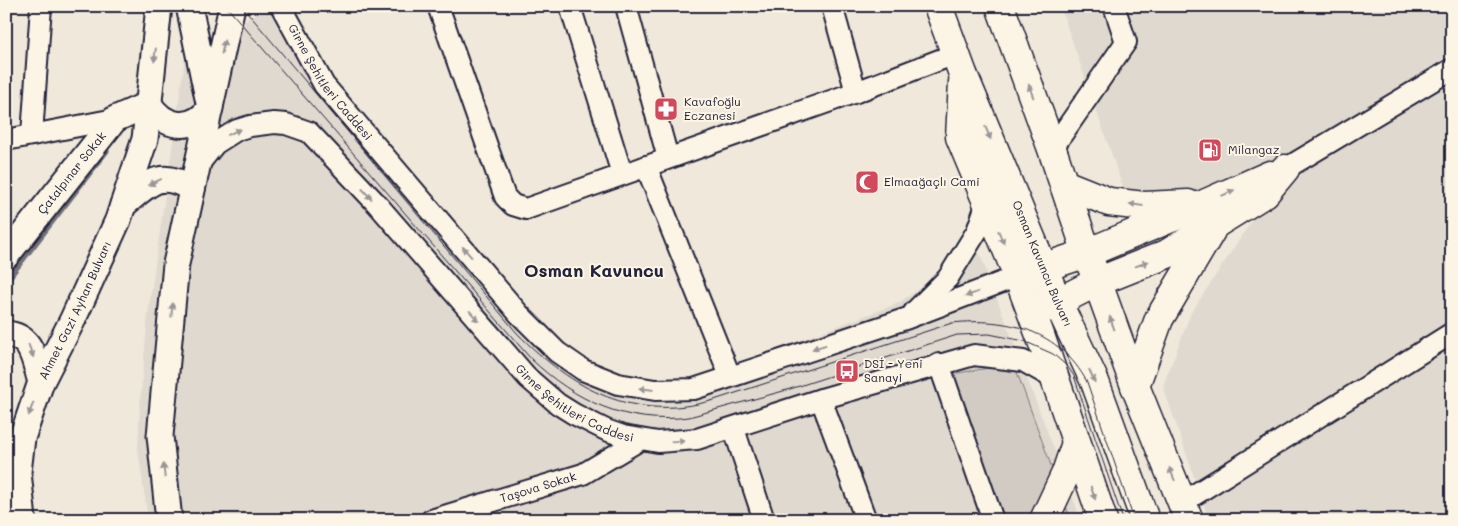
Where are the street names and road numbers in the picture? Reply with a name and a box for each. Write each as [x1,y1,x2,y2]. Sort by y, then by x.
street label: Girne Şehitleri Caddesi [285,21,377,143]
street label: Çatalpınar Sokak [33,128,109,217]
street label: Osman Kavuncu Bulvarı [1009,198,1077,329]
street label: Ahmet Gazi Ayhan Bulvarı [35,238,114,382]
street label: Girne Şehitleri Caddesi [512,360,635,445]
street label: Taşova Sokak [498,468,578,506]

